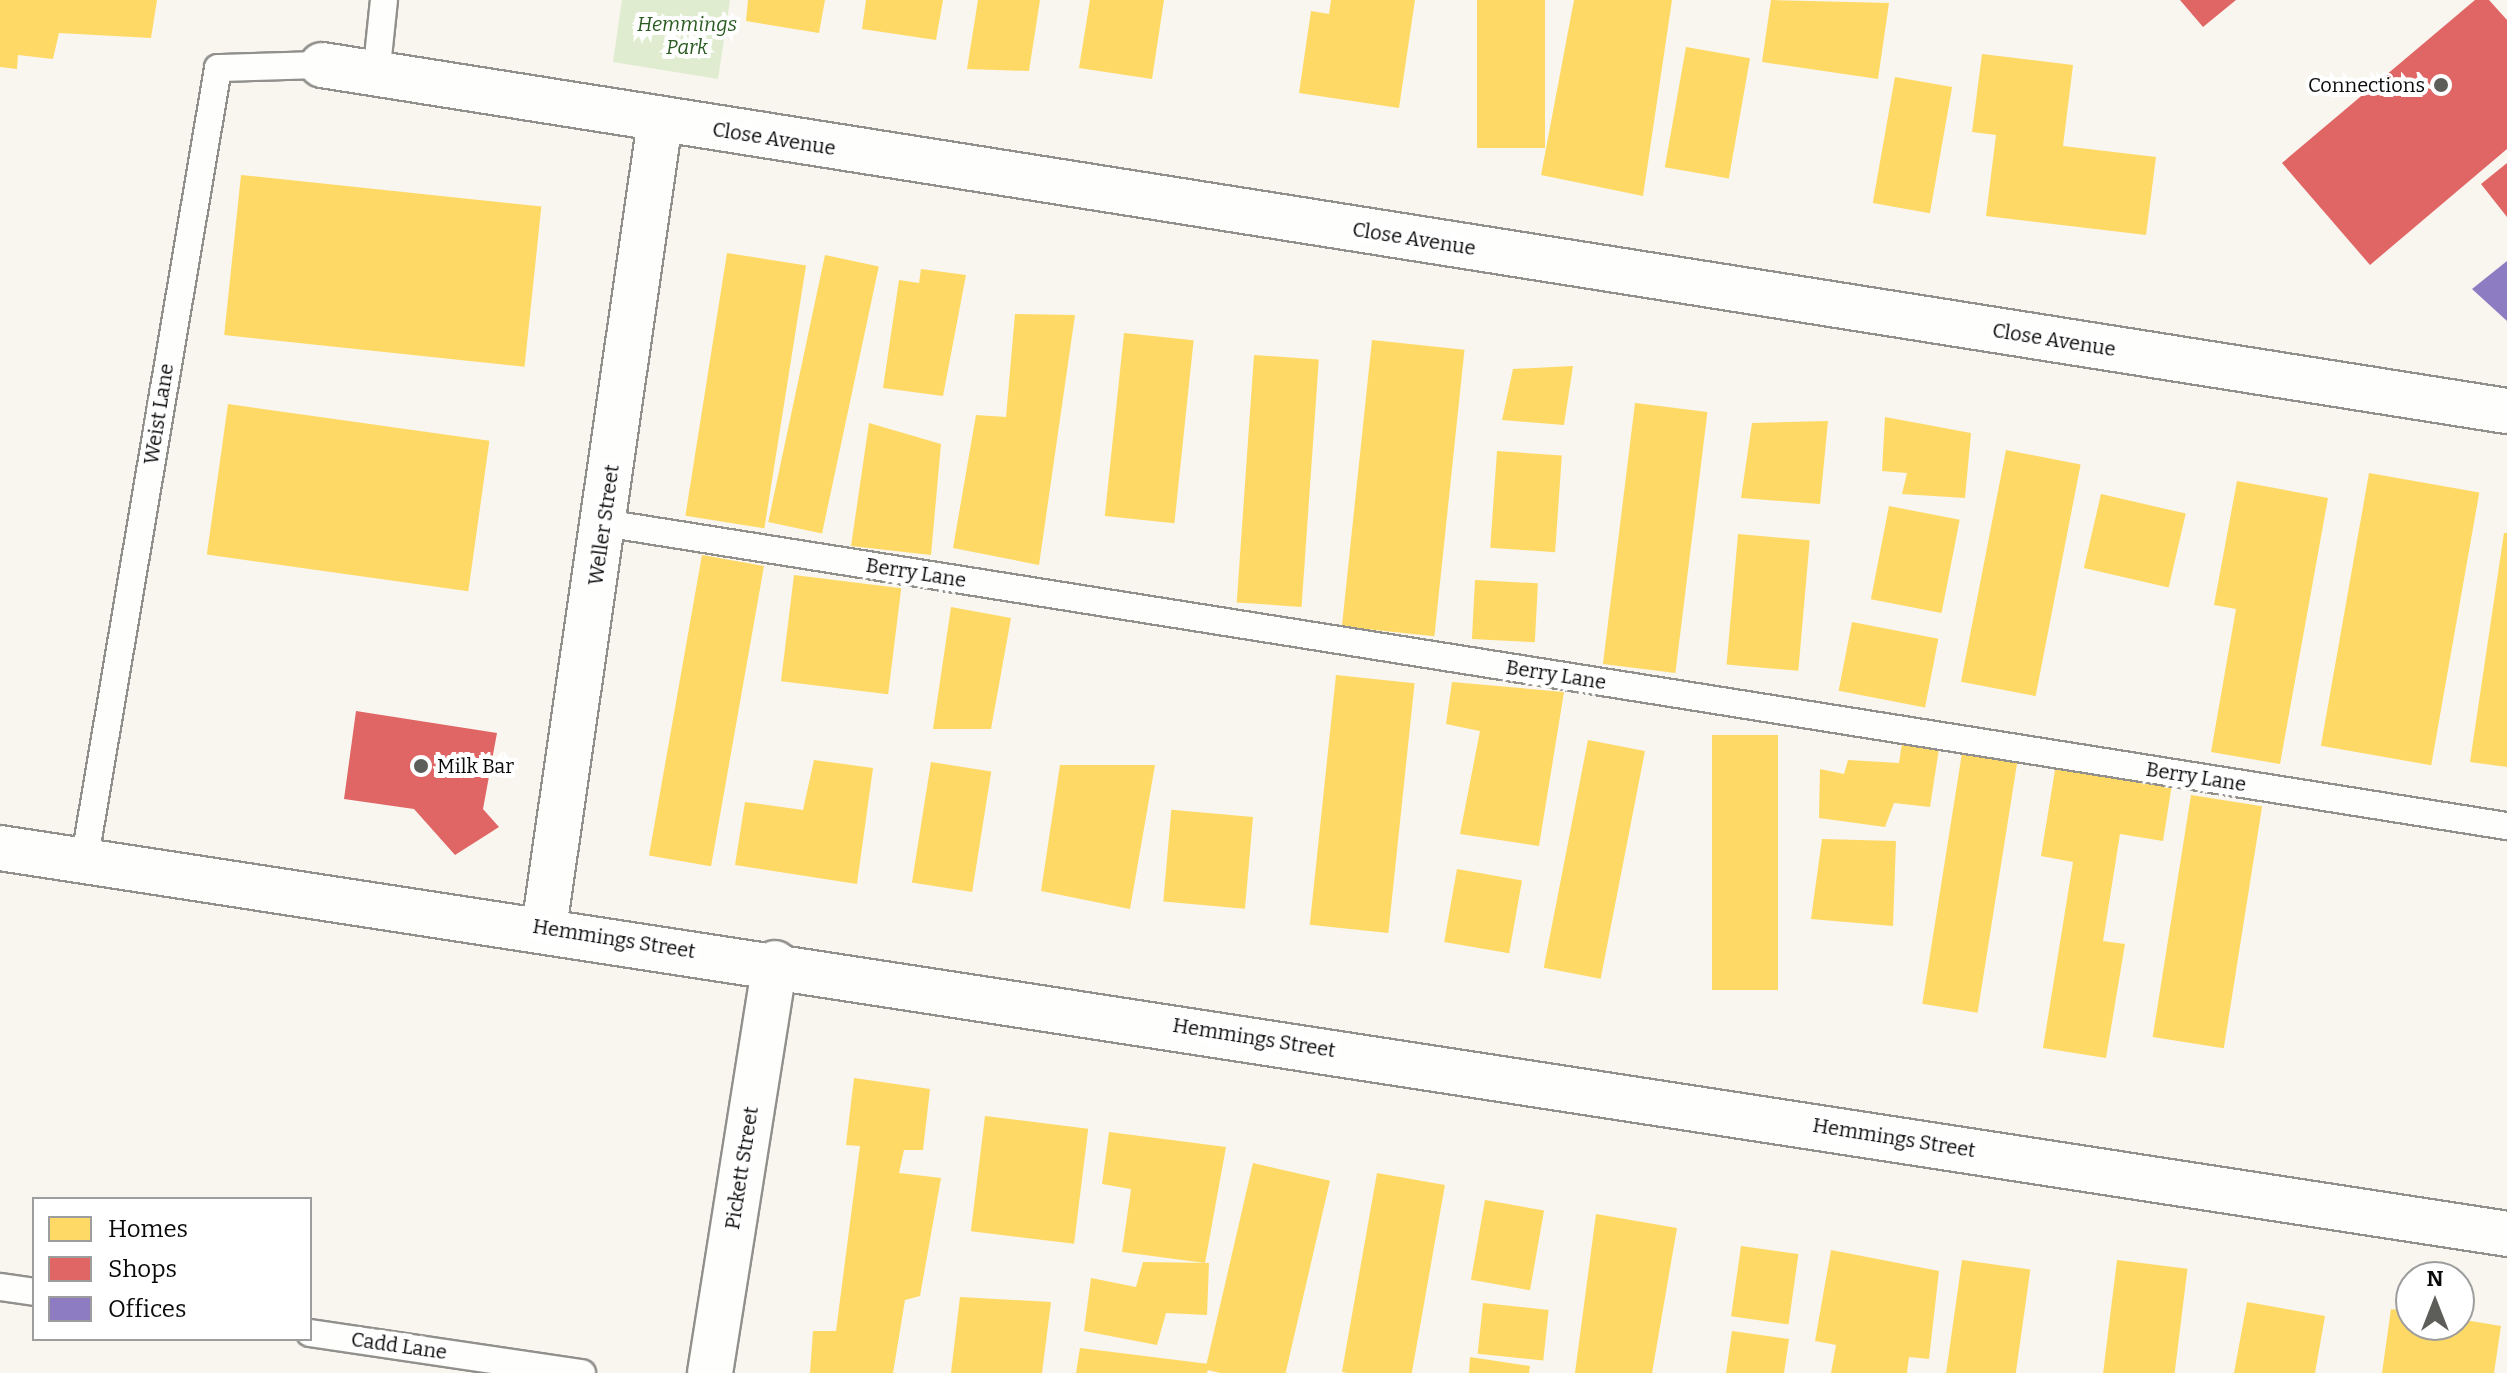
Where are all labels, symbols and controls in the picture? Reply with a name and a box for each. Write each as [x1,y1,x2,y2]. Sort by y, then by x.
park label: Hemmings Park [637,13,737,60]
place label: Connections [2308,73,2425,97]
marker: Connections [2432,76,2450,94]
street label: Close Avenue [711,117,837,161]
street label: Close Avenue [1351,217,1477,261]
street label: Close Avenue [1991,318,2117,362]
street label: Weist Lane [139,362,179,466]
street label: Weller Street [584,463,624,587]
street label: Berry Lane [864,553,968,593]
street label: Berry Lane [1504,655,1608,695]
place label: Milk Bar [437,754,514,778]
marker: Milk Bar [412,757,430,775]
street label: Berry Lane [2144,757,2248,797]
street label: Hemmings Street [531,914,697,964]
street label: Hemmings Street [1171,1013,1337,1063]
street label: Pickett Street [720,1105,764,1231]
street label: Hemmings Street [1811,1113,1977,1163]
legend [32,1197,312,1341]
text: Homes [108,1215,188,1243]
text: Shops [108,1255,177,1283]
north arrow [2395,1261,2475,1341]
text: N [2427,1265,2443,1292]
text: Offices [108,1295,186,1323]
street label: Cadd Lane [350,1327,448,1365]

